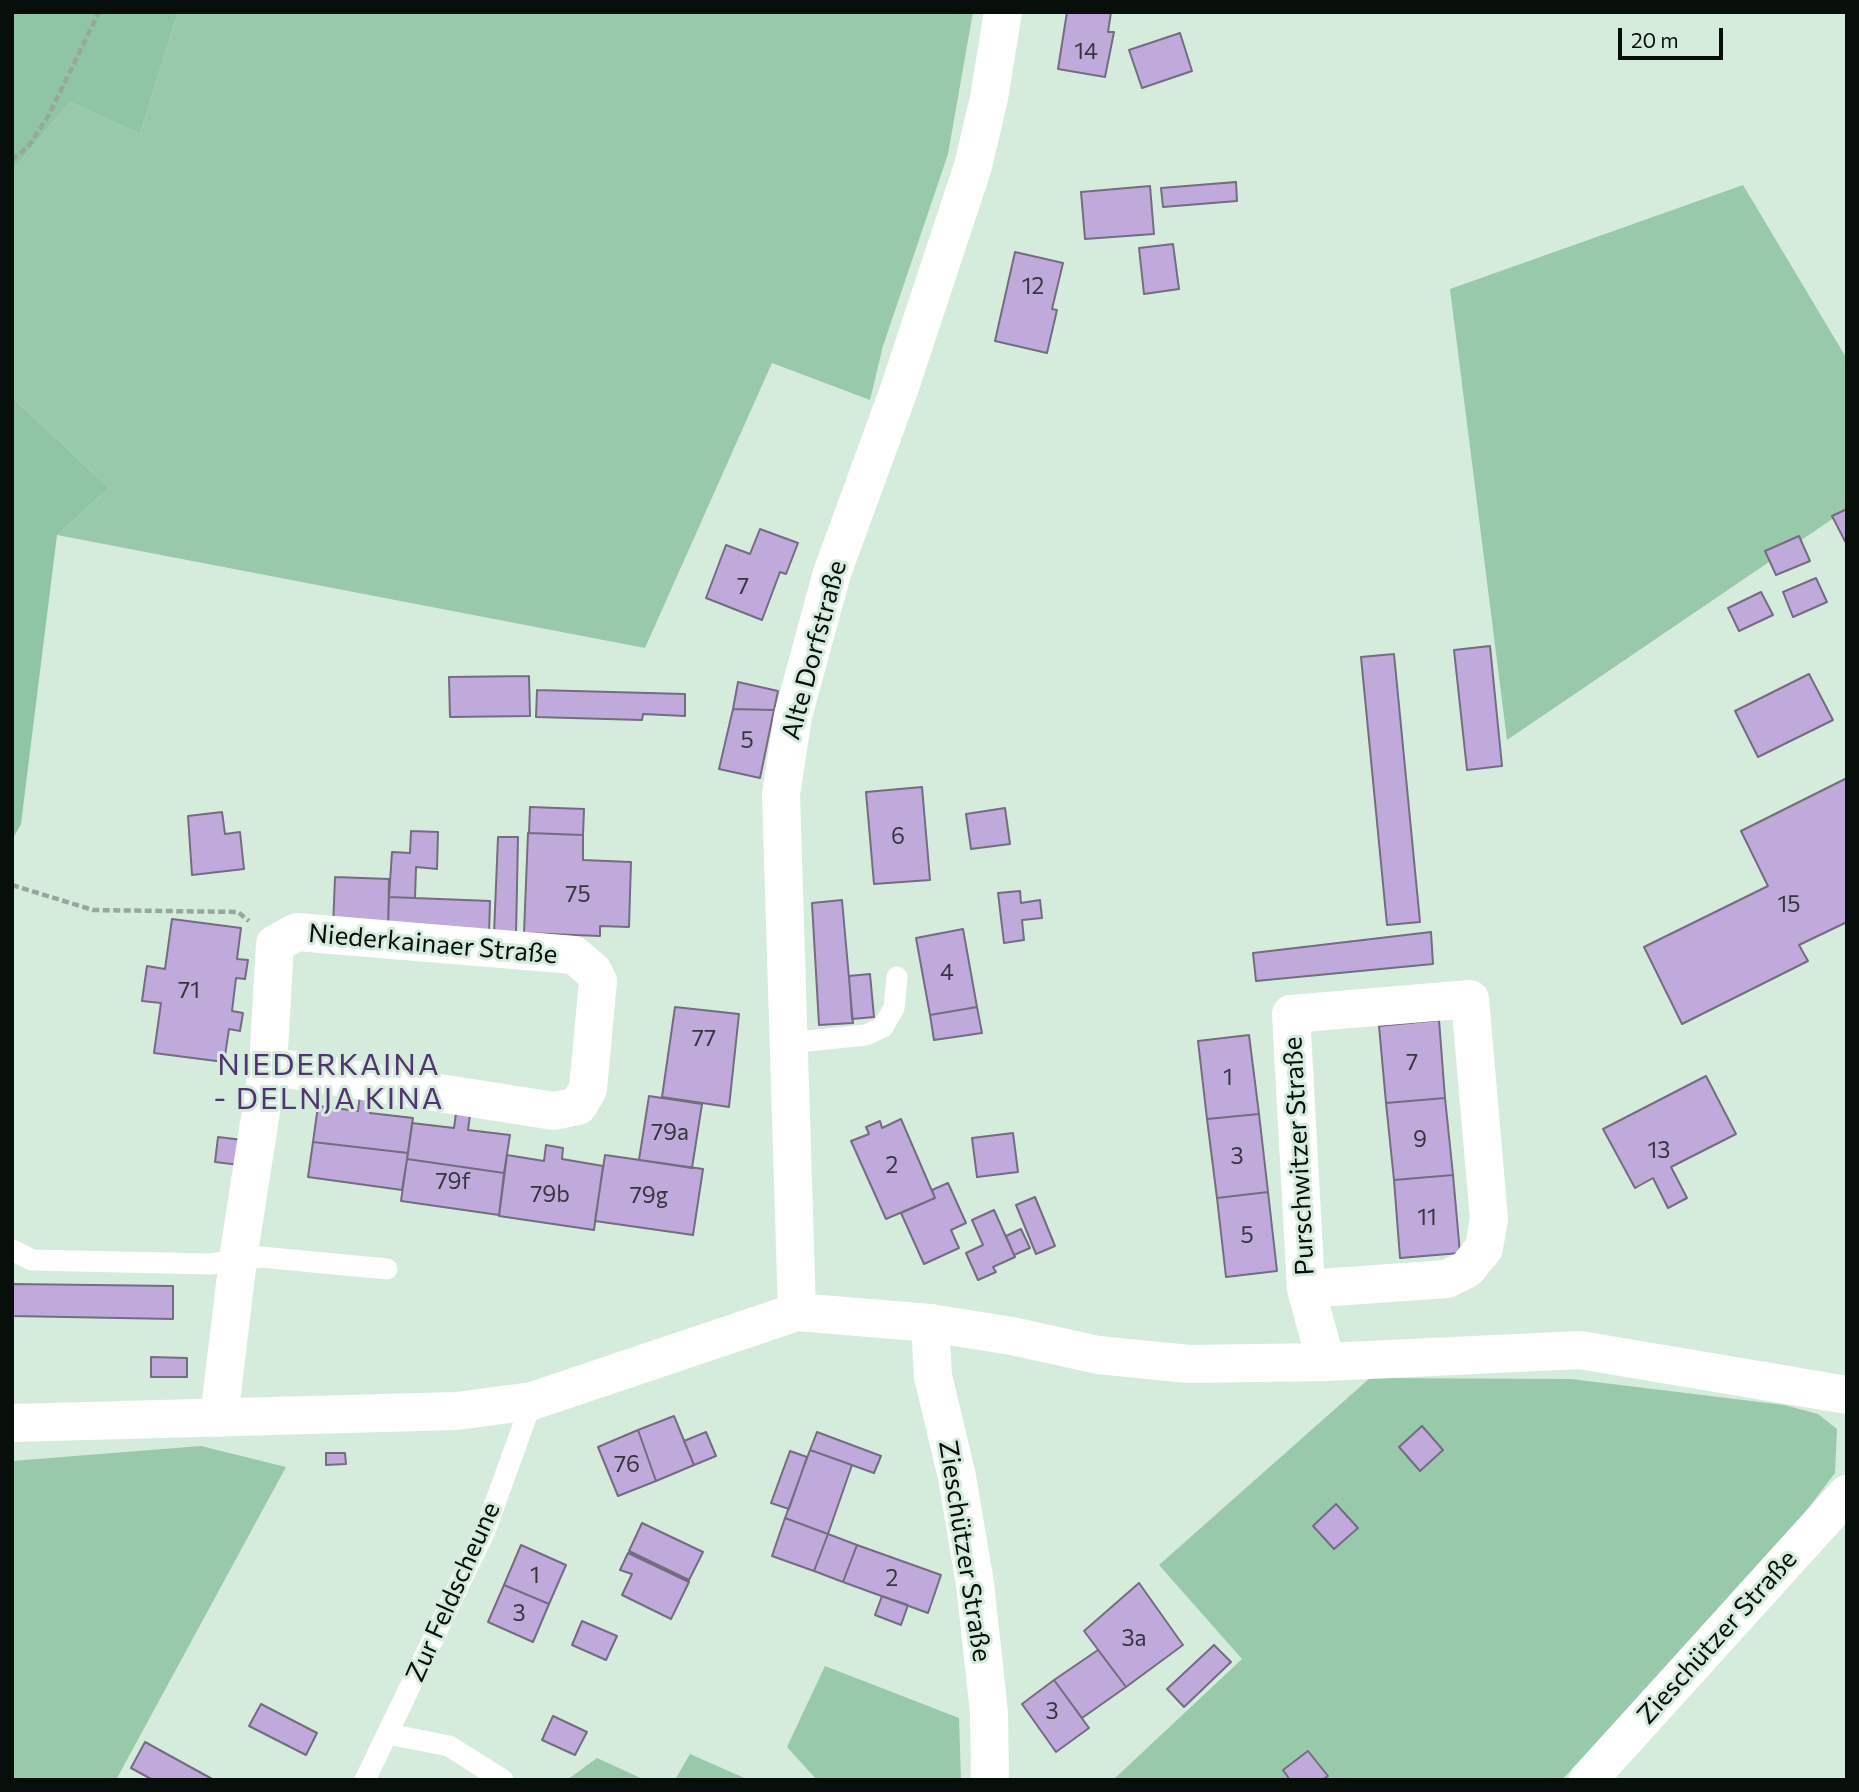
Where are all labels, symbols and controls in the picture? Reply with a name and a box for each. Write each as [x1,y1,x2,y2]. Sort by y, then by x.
scale bar [1621,14,1726,58]
text: 20 m [1631,27,1679,52]
house number: 14 [1074,37,1098,65]
house number: 12 [1022,272,1044,300]
street label: Alte Dorfstraße [775,557,853,743]
house number: 7 [737,572,749,600]
house number: 5 [740,726,754,754]
house number: 6 [891,822,905,850]
house number: 75 [565,880,591,908]
house number: 15 [1777,890,1801,918]
street label: Niederkainaer Straße [307,918,559,970]
house number: 4 [940,958,954,986]
house number: 71 [178,976,200,1004]
house number: 77 [692,1024,716,1052]
street label: Purschwitzer Straße [1277,1036,1321,1276]
district label: NIEDERKAINA - DELNJA KINA [215,1047,443,1118]
house number: 7 [1406,1048,1418,1076]
house number: 1 [1223,1063,1233,1091]
house number: 79a [651,1118,689,1146]
house number: 9 [1413,1125,1427,1153]
house number: 13 [1648,1136,1670,1164]
house number: 3 [1230,1142,1244,1170]
house number: 2 [886,1151,898,1179]
house number: 79f [435,1167,471,1195]
house number: 79b [530,1180,570,1208]
house number: 79g [630,1181,668,1209]
house number: 11 [1417,1203,1437,1231]
house number: 5 [1240,1221,1254,1249]
street label: Zieschützer Straße [932,1438,998,1664]
house number: 76 [614,1450,640,1478]
street label: Zur Feldscheune [399,1497,507,1687]
street label: Zieschützer Straße [1631,1544,1803,1730]
house number: 1 [530,1561,540,1589]
house number: 2 [886,1564,898,1592]
house number: 3 [512,1599,526,1627]
house number: 3a [1121,1624,1147,1652]
house number: 3 [1045,1697,1059,1725]

